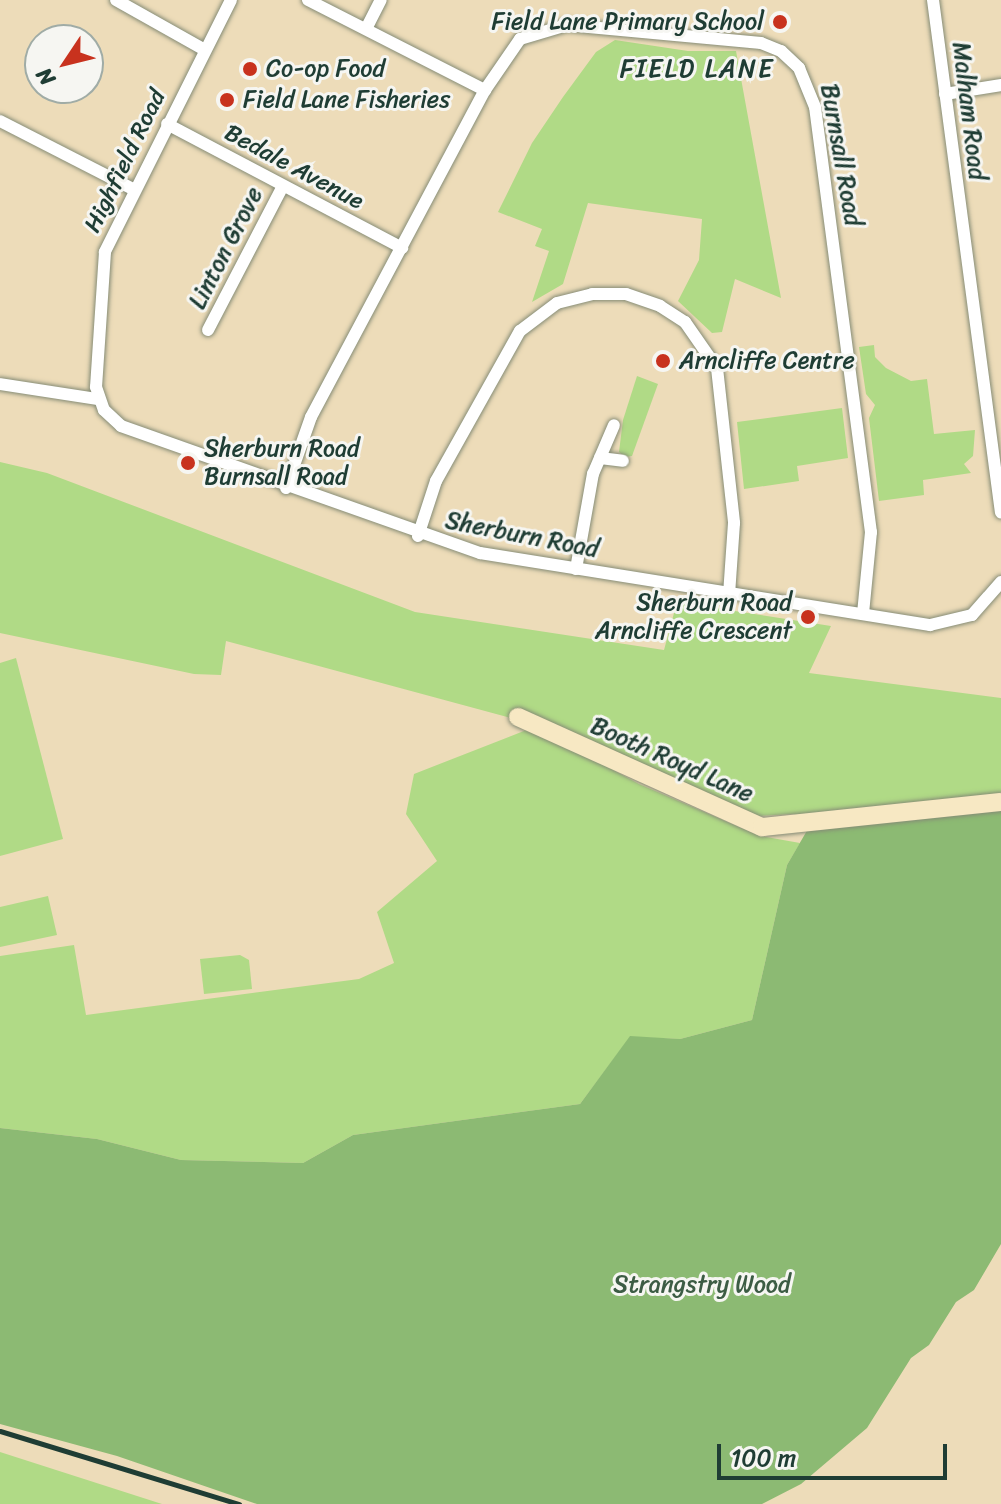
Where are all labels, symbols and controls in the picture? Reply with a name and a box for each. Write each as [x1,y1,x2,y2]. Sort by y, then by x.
place label: Field Lane Primary School [491,8,764,36]
marker: Field Lane Primary School [771,13,789,31]
north arrow [24,24,104,104]
street label: Malham Road [946,40,992,182]
district label: FIELD LANE [620,53,774,85]
place label: Co-op Food [266,55,386,83]
text: N [25,59,66,94]
marker: Co-op Food [241,60,259,78]
street label: Burnsall Road [814,82,868,228]
street label: Highfield Road [78,85,172,237]
place label: Field Lane Fisheries [243,86,451,114]
marker: Field Lane Fisheries [218,91,236,109]
street label: Bedale Avenue [220,118,368,216]
street label: Linton Grove [183,182,269,314]
place label: Arncliffe Centre [679,347,856,375]
marker: Arncliffe Centre [654,352,672,370]
place label: Sherburn Road Burnsall Road [204,435,360,491]
marker: Sherburn Road Burnsall Road [179,454,197,472]
street label: Sherburn Road [443,506,601,564]
place label: Sherburn Road Arncliffe Crescent [592,589,792,645]
marker: Sherburn Road Arncliffe Crescent [799,608,817,626]
street label: Booth Royd Lane [586,711,758,809]
park label: Strangstry Wood [613,1271,791,1299]
scale bar [721,1428,951,1478]
text: 100 m [731,1437,796,1479]

